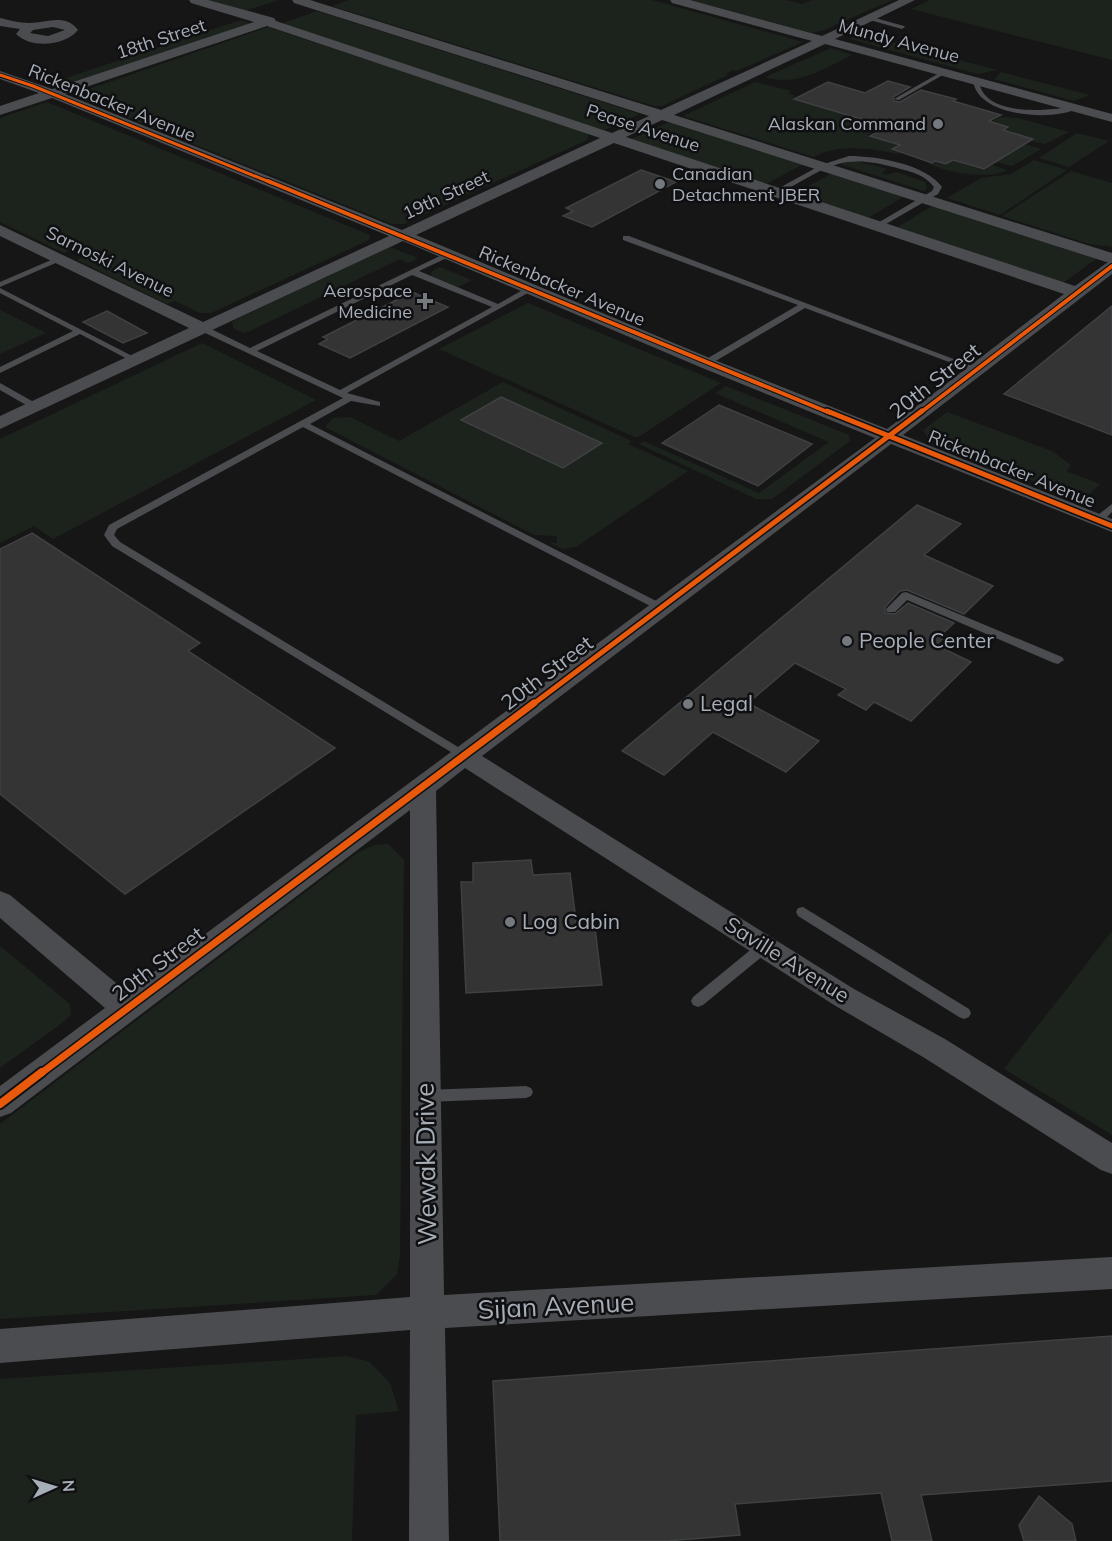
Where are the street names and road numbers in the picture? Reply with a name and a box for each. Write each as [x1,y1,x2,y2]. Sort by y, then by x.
street label: 18th Street [113,13,209,64]
street label: Mundy Avenue [836,13,962,68]
street label: Rickenbacker Avenue [25,58,199,147]
street label: Pease Avenue [583,98,703,157]
street label: 19th Street [399,164,493,225]
street label: Sarnoski Avenue [43,221,178,302]
street label: Rickenbacker Avenue [476,240,649,331]
street label: 20th Street [884,337,985,424]
street label: Rickenbacker Avenue [925,424,1099,513]
street label: 20th Street [495,629,598,715]
street label: Saville Avenue [721,911,855,1008]
street label: 20th Street [106,920,209,1006]
street label: Wewak Drive [408,1083,443,1245]
street label: Sijan Avenue [477,1285,635,1326]

